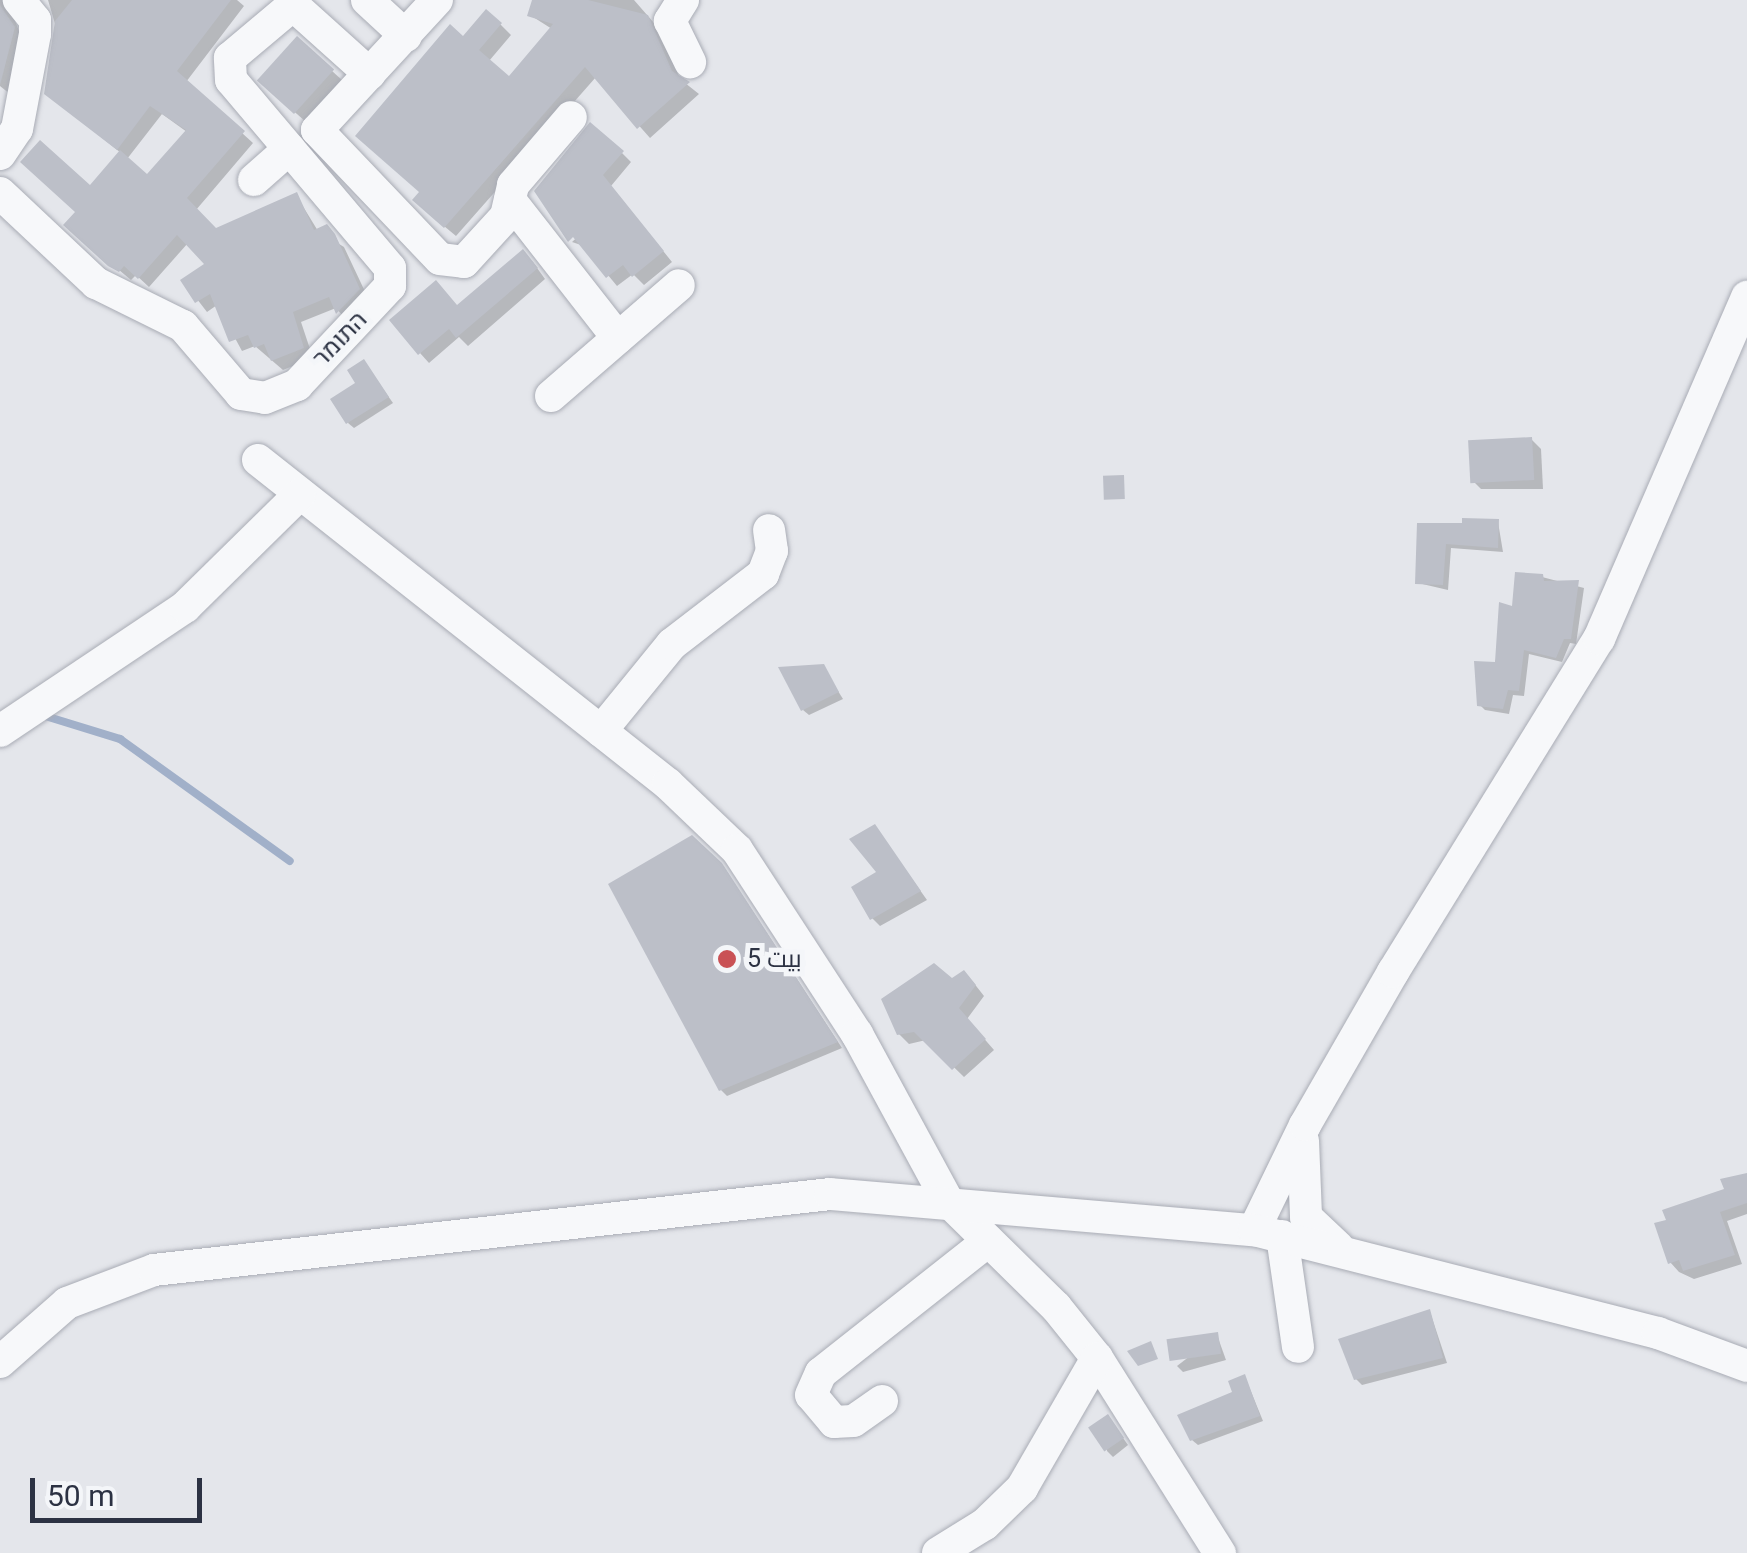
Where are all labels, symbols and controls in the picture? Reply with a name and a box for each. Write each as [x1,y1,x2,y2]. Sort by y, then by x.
street label: התומר [306,305,374,373]
place label: بيت 5 [747,944,802,974]
marker: بيت 5 [716,948,738,970]
scale bar [35,1458,208,1520]
text: 50 m [47,1478,114,1513]

